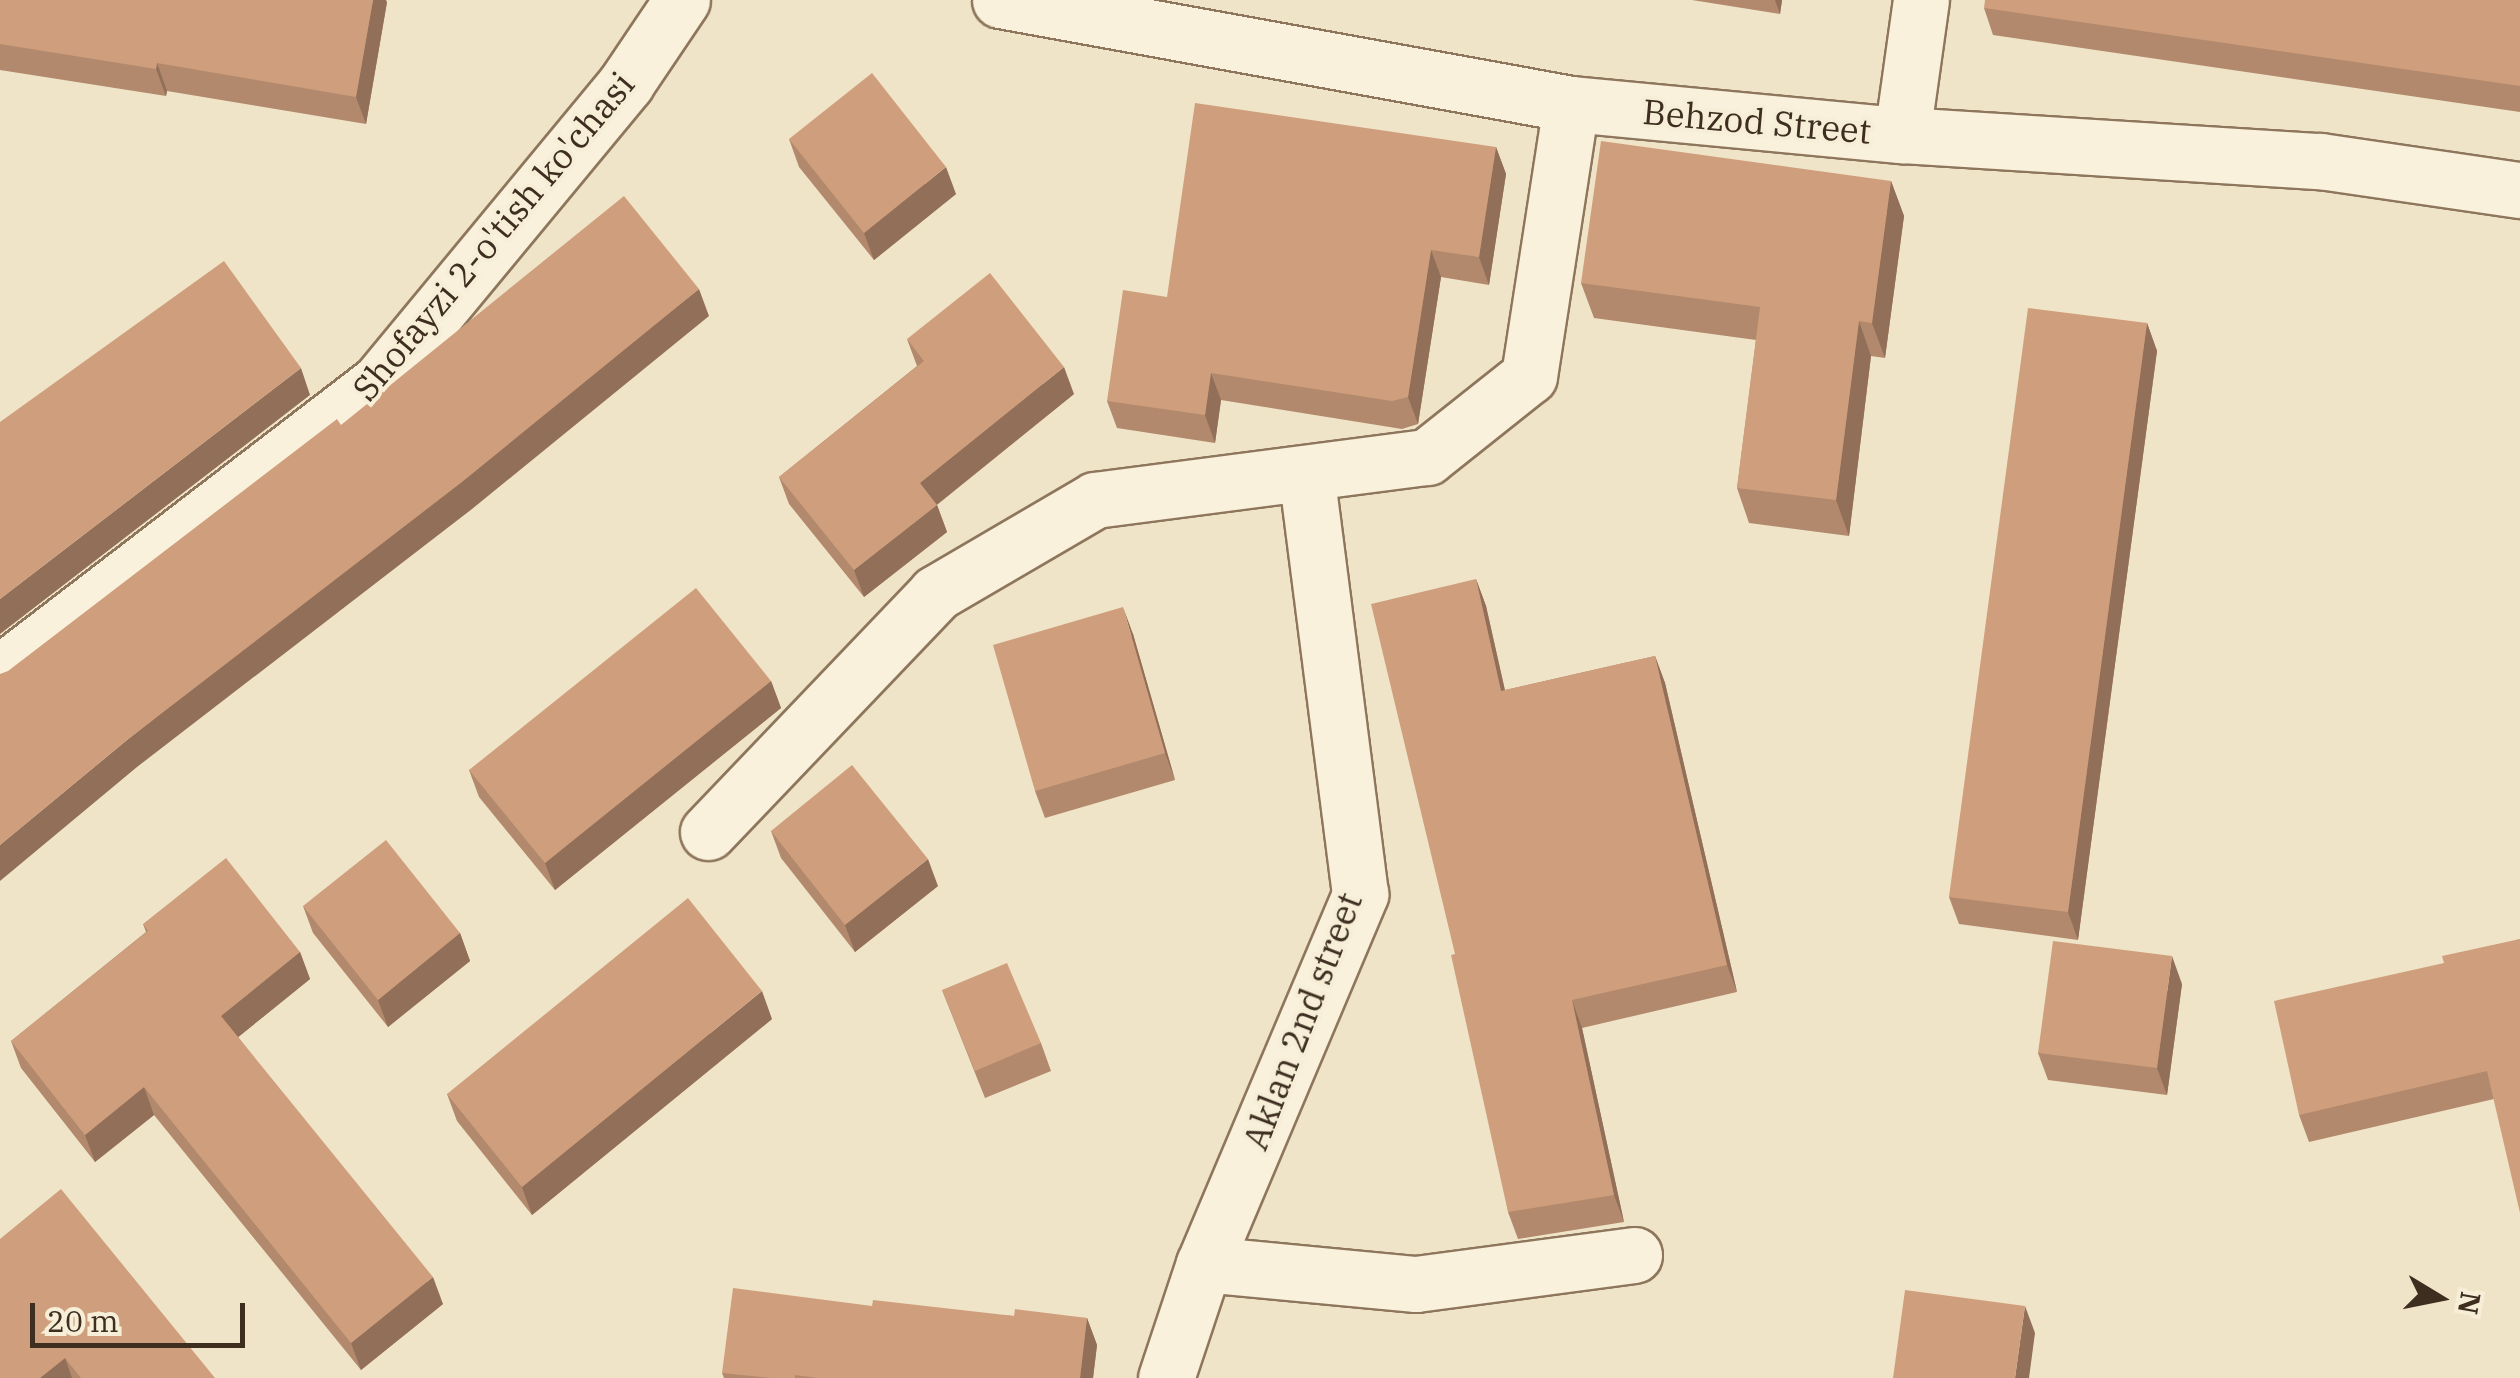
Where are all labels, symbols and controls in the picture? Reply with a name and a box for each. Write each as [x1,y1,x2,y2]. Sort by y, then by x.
street label: Shofayzi 2-o'tish ko'chasi [343,63,643,409]
street label: Behzod Street [1641,90,1873,152]
street label: Аklаn 2nd street [1234,887,1370,1155]
north arrow [2390,1248,2490,1348]
scale bar [35,1283,250,1345]
text: N [2450,1289,2490,1317]
text: 20 m [47,1301,119,1340]

